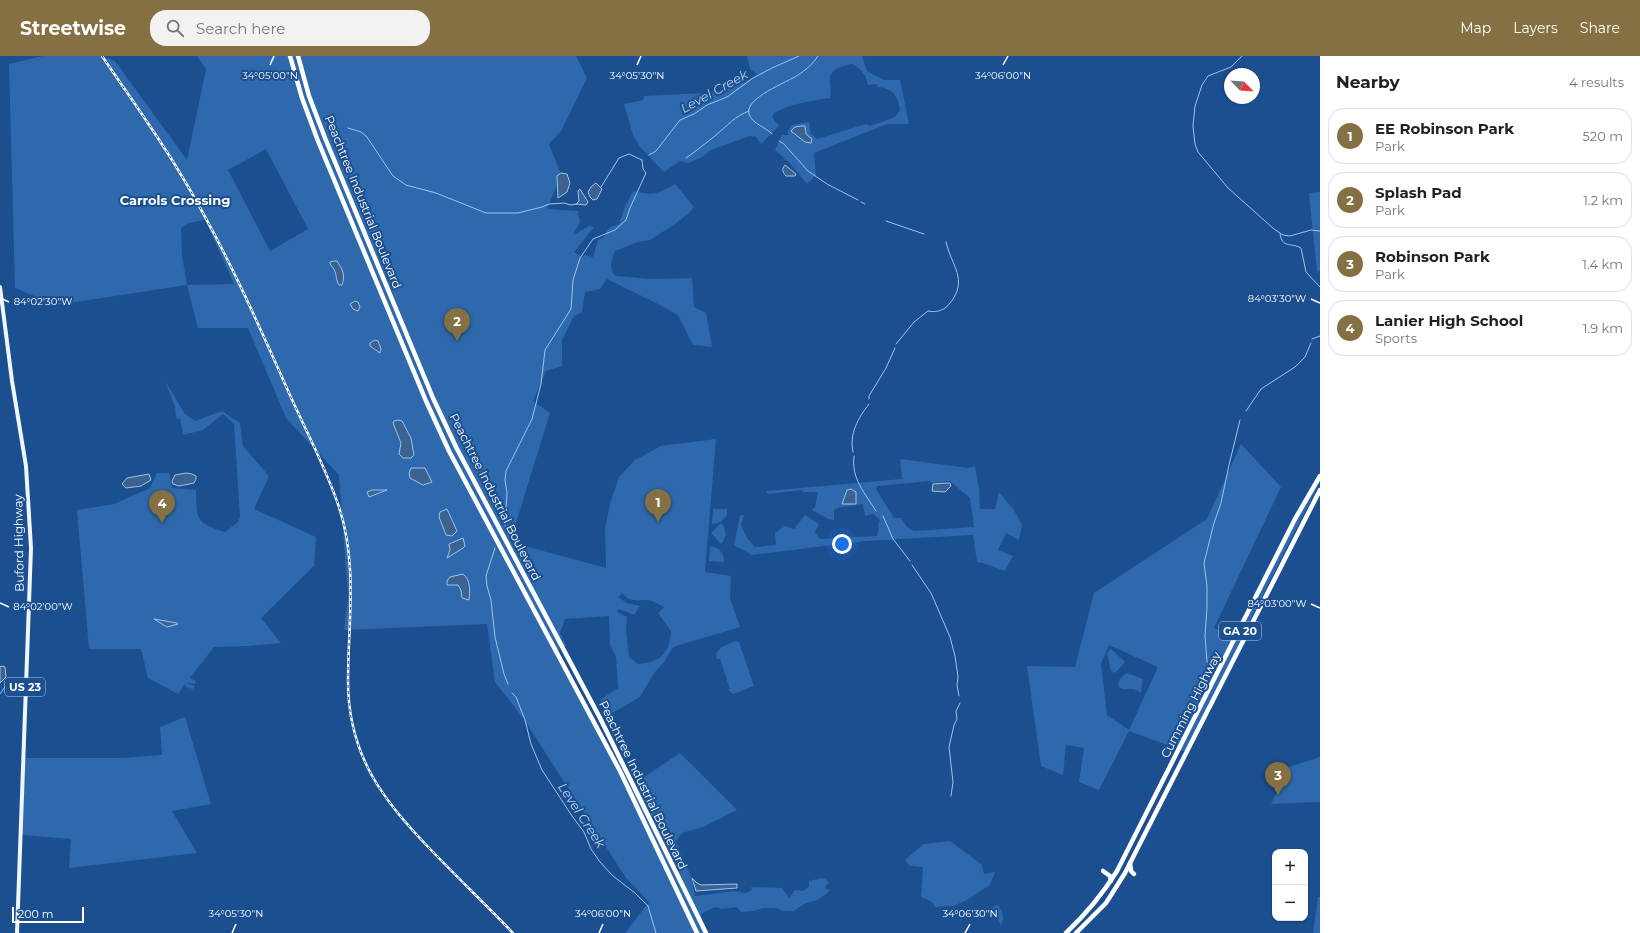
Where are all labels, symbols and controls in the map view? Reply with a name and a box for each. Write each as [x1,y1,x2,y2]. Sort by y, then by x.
search box [150,10,430,46]
text: Streetwise [20,17,126,40]
icon: search [164,17,186,39]
text: Search here [196,19,285,38]
text: Map [1460,19,1491,37]
text: Layers [1513,19,1558,37]
text: Share [1580,19,1620,37]
water label: Level Creek [677,65,752,116]
north arrow [1224,68,1260,104]
text: 34°05'00"N [242,69,298,82]
text: 34°05'30"N [610,69,664,82]
text: 34°06'00"N [975,69,1031,82]
text: Nearby [1336,72,1400,92]
text: 4 results [1569,74,1624,90]
street label: Peachtree Industrial Boulevard [322,113,405,291]
text: EE Robinson Park [1375,119,1514,138]
text: 1 [1347,128,1353,144]
text: 520 m [1583,128,1623,144]
text: Park [1375,138,1405,154]
text: Splash Pad [1375,183,1462,202]
district label: Carrols Crossing [120,192,230,208]
text: 2 [1346,192,1354,208]
text: 1.2 km [1583,192,1623,208]
text: Park [1375,202,1405,218]
text: Robinson Park [1375,247,1490,266]
text: 3 [1346,256,1354,272]
text: 1.4 km [1582,256,1623,272]
text: Park [1375,266,1405,282]
text: 84°03'30"W [1248,292,1306,305]
text: 84°02'30"W [14,295,72,308]
pin: 2 [444,308,470,341]
text: Lanier High School [1375,311,1523,330]
text: 4 [1346,320,1354,336]
text: 1.9 km [1583,320,1623,336]
text: Sports [1375,330,1417,346]
street label: Peachtree Industrial Boulevard [447,411,544,583]
pin: 1 [645,489,671,522]
pin: 4 [149,490,175,523]
street label: Buford Highway [10,494,27,592]
your location [832,534,852,554]
text: 84°03'00"W [1247,597,1307,610]
text: 84°02'00"W [13,600,73,613]
road number: GA 20 [1219,622,1261,640]
street label: Cumming Highway [1157,649,1224,760]
road number: US 23 [5,678,45,696]
street label: Peachtree Industrial Boulevard [596,698,691,872]
pin: 3 [1265,762,1291,795]
water label: Level Creek [555,779,610,852]
map controls [1272,849,1308,921]
button: + [1272,849,1308,885]
button: − [1272,885,1308,921]
scale bar [12,905,84,924]
text: 200 m [18,907,53,921]
text: 34°05'30"N [209,907,263,920]
text: 34°06'00"N [575,907,631,920]
text: 34°06'30"N [942,907,998,920]

